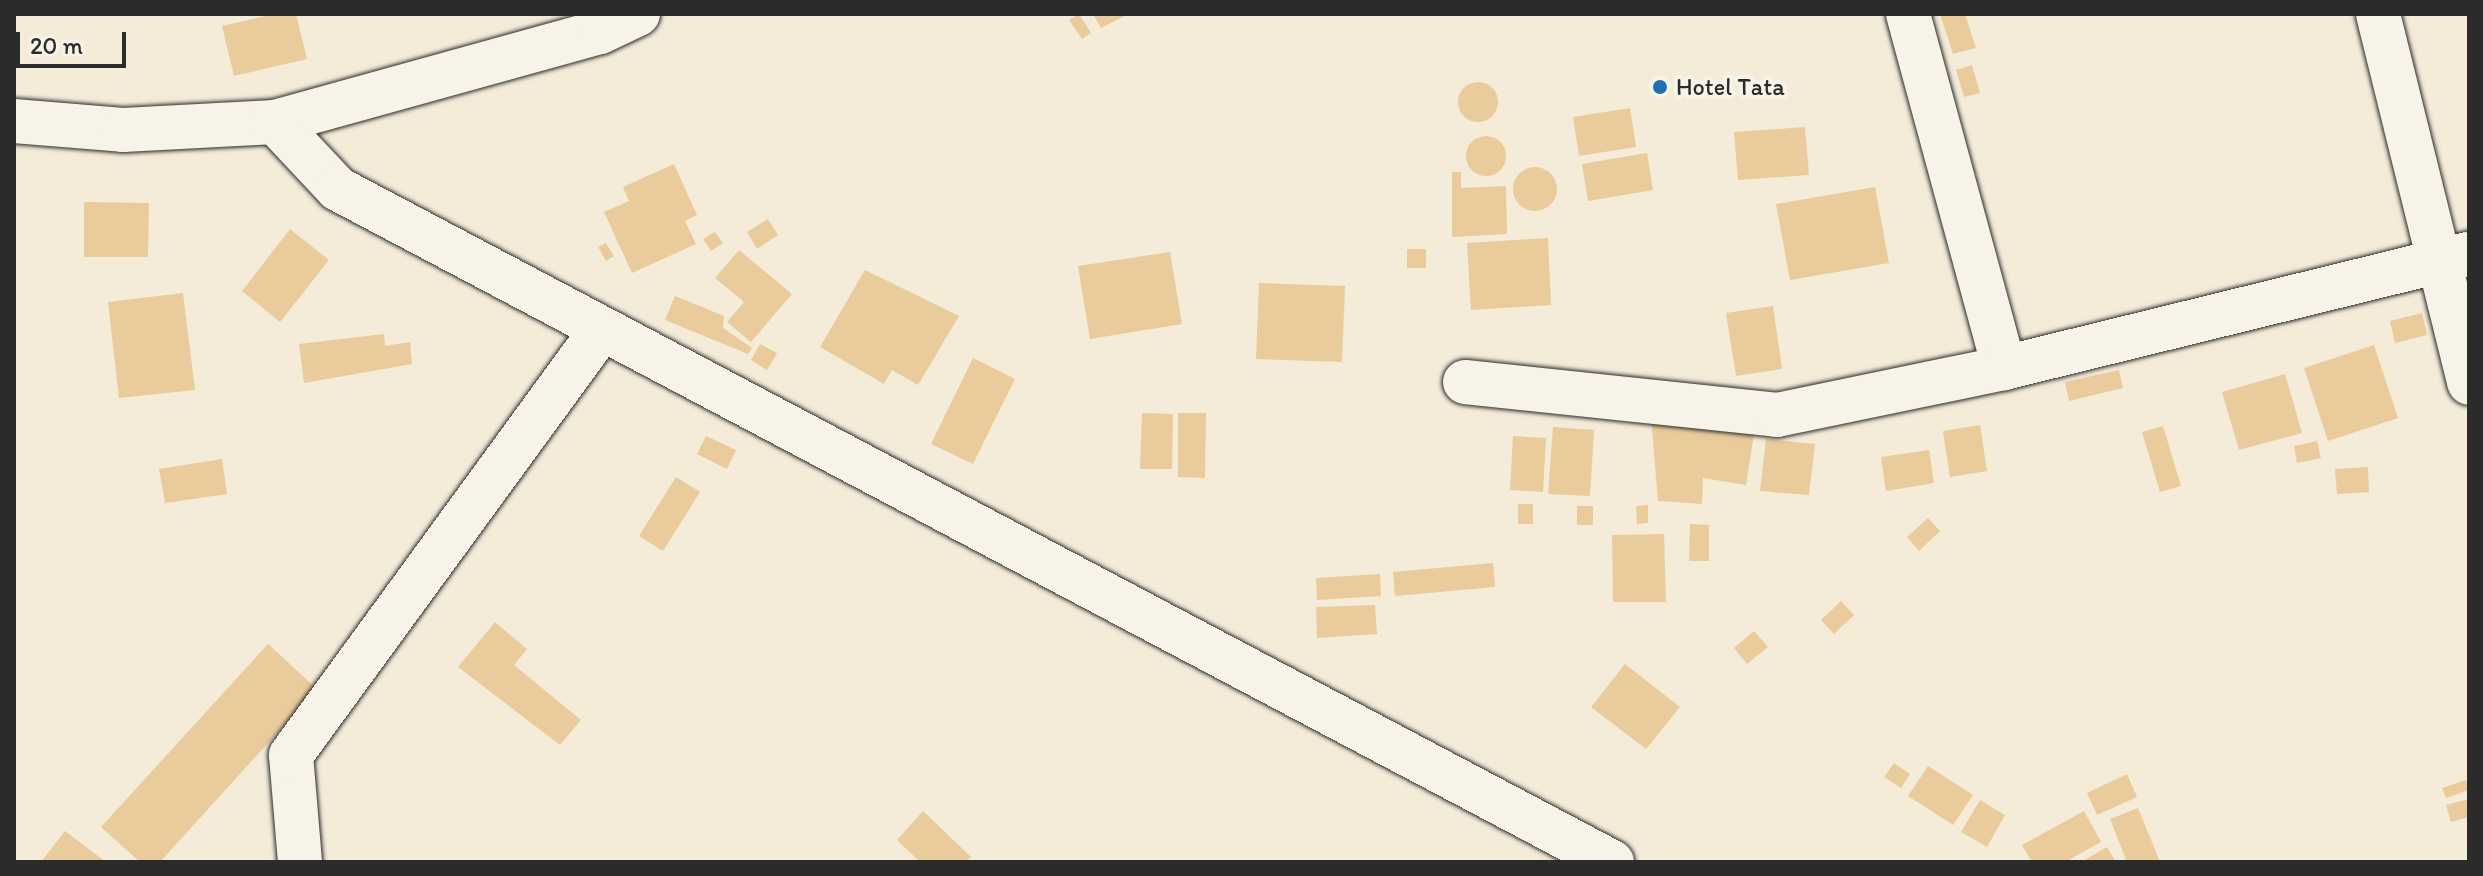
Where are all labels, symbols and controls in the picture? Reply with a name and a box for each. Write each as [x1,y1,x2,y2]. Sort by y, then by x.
scale bar [20,16,130,66]
text: 20 m [30,31,83,60]
place label: Hotel Tata [1676,73,1782,101]
marker: Hotel Tata [1651,78,1669,96]

